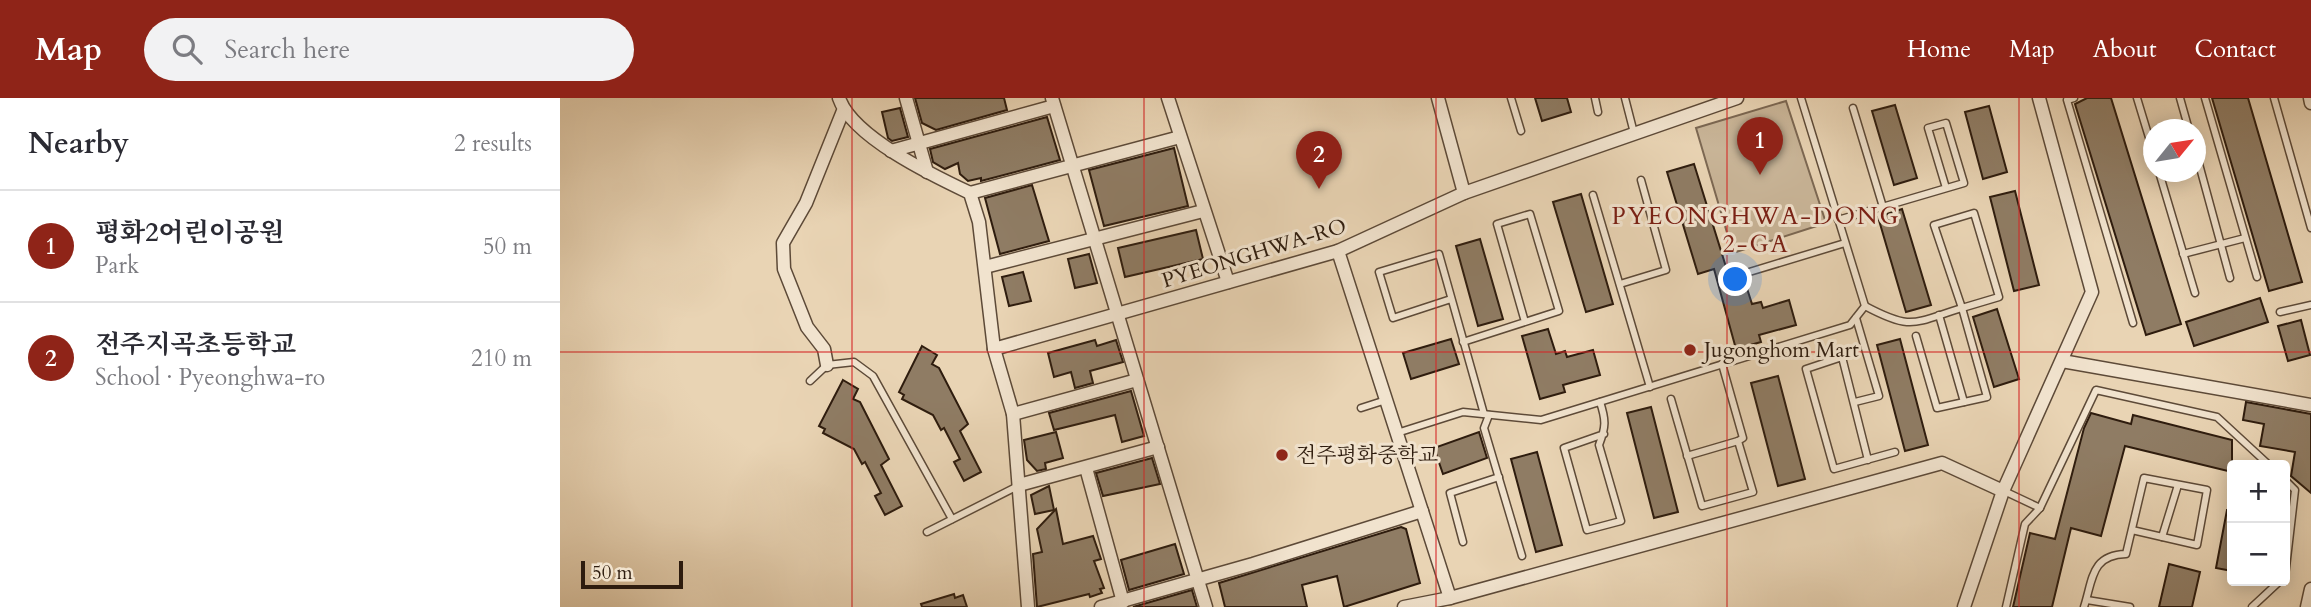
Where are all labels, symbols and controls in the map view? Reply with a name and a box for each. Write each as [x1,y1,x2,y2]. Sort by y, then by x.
search box [144,18,634,81]
text: Map [35,27,102,72]
icon: search [168,30,206,68]
text: Search here [224,32,350,67]
text: Home [1907,33,1971,66]
text: Map [2009,33,2055,66]
text: About [2093,33,2157,66]
text: Contact [2195,33,2276,66]
pin: 1 [1737,117,1783,175]
north arrow [2143,119,2206,182]
text: Nearby [28,123,129,164]
text: 2 results [454,128,532,159]
pin: 2 [1296,131,1342,189]
district label: PYEONGHWA-DONG 2-GA [1611,200,1901,261]
street label: PYEONGHWA-RO [1158,212,1350,295]
text: 평화2어린이공원 [95,215,284,250]
text: 1 [45,231,57,262]
text: 50 m [483,231,532,262]
text: Park [95,250,139,281]
your location [1718,262,1752,296]
text: 전주지곡초등학교 [95,327,296,362]
place label: Jugonghom Mart [1701,336,1859,365]
marker: Jugonghom Mart [1682,342,1698,358]
text: 2 [45,343,57,374]
text: 210 m [471,343,532,374]
text: School · Pyeonghwa-ro [95,362,325,393]
place label: 전주평화중학교 [1296,441,1438,470]
marker: 전주평화중학교 [1274,447,1290,463]
map controls [2227,460,2290,586]
button: + [2227,460,2290,523]
button: − [2227,523,2290,586]
scale bar [581,558,682,590]
text: 50 m [592,560,633,586]

